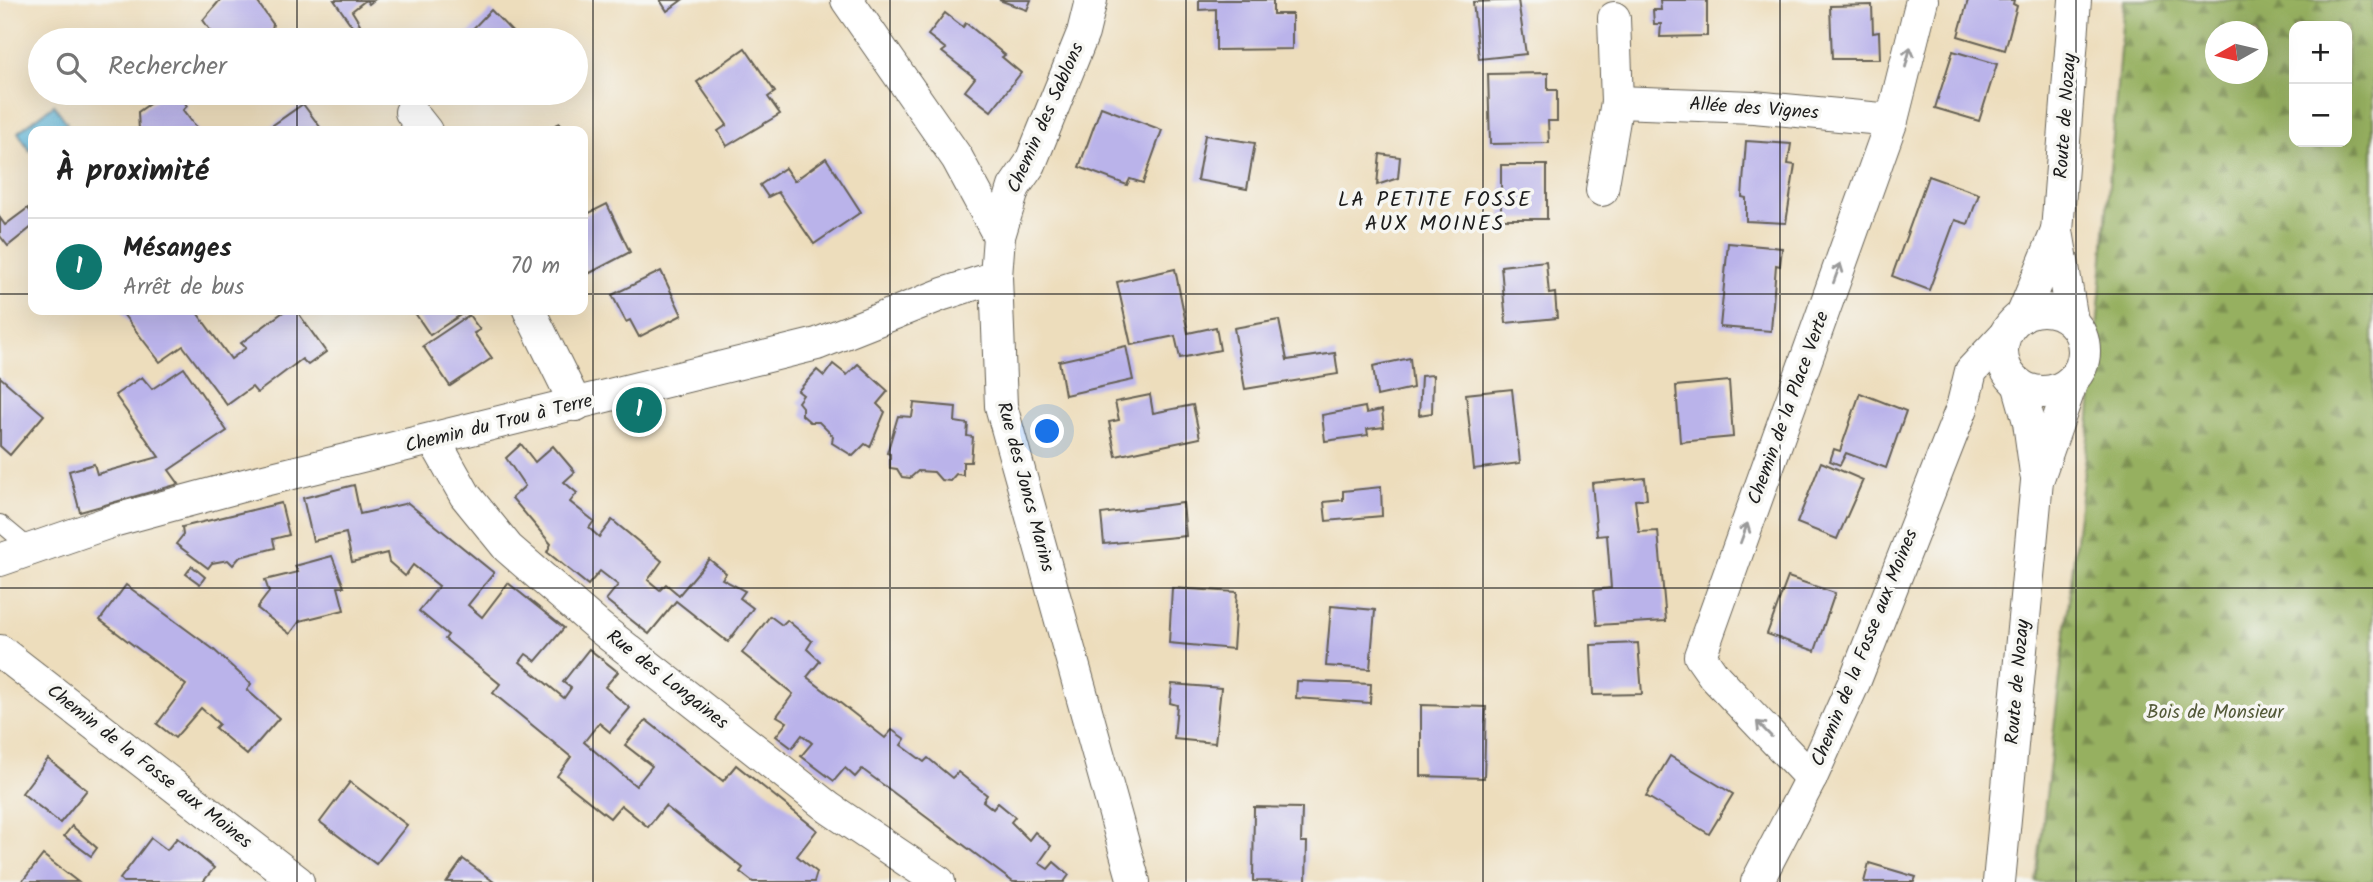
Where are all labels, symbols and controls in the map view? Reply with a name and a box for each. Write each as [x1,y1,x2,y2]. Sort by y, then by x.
north arrow [2205,21,2268,84]
map controls [2289,21,2352,147]
button: + [2289,21,2352,84]
search box [28,28,588,105]
street label: Chemin des Sablons [999,38,1093,198]
text: Rechercher [108,46,227,88]
one-way arrow [1902,46,1915,69]
icon: search [52,48,90,86]
street label: Route de Nozay [2047,51,2085,180]
button: − [2289,84,2352,147]
street label: Allée des Vignes [1688,90,1820,128]
text: À proximité [56,148,209,196]
district label: LA PETITE FOSSE AUX MOINES [1338,184,1532,241]
text: Mésanges [123,228,232,270]
text: 1 [76,249,82,285]
text: 70 m [510,249,560,285]
one-way arrow [1832,263,1845,285]
text: Arrêt de bus [123,270,244,306]
street label: Chemin de la Place Verte [1740,307,1838,509]
pin: 1 [616,384,662,436]
street label: Chemin du Trou à Terre [402,386,596,462]
street label: Rue des Joncs Marins [988,399,1062,575]
your location [1030,414,1064,448]
one-way arrow [1739,523,1751,545]
street label: Chemin de la Fosse aux Moines [1804,525,1926,771]
street label: Route de Nozay [1998,617,2039,746]
street label: Rue des Longaines [599,622,735,738]
street label: Chemin de la Fosse aux Moines [40,677,258,857]
park label: Bois de Monsieur [2147,698,2285,728]
one-way arrow [1756,721,1773,738]

